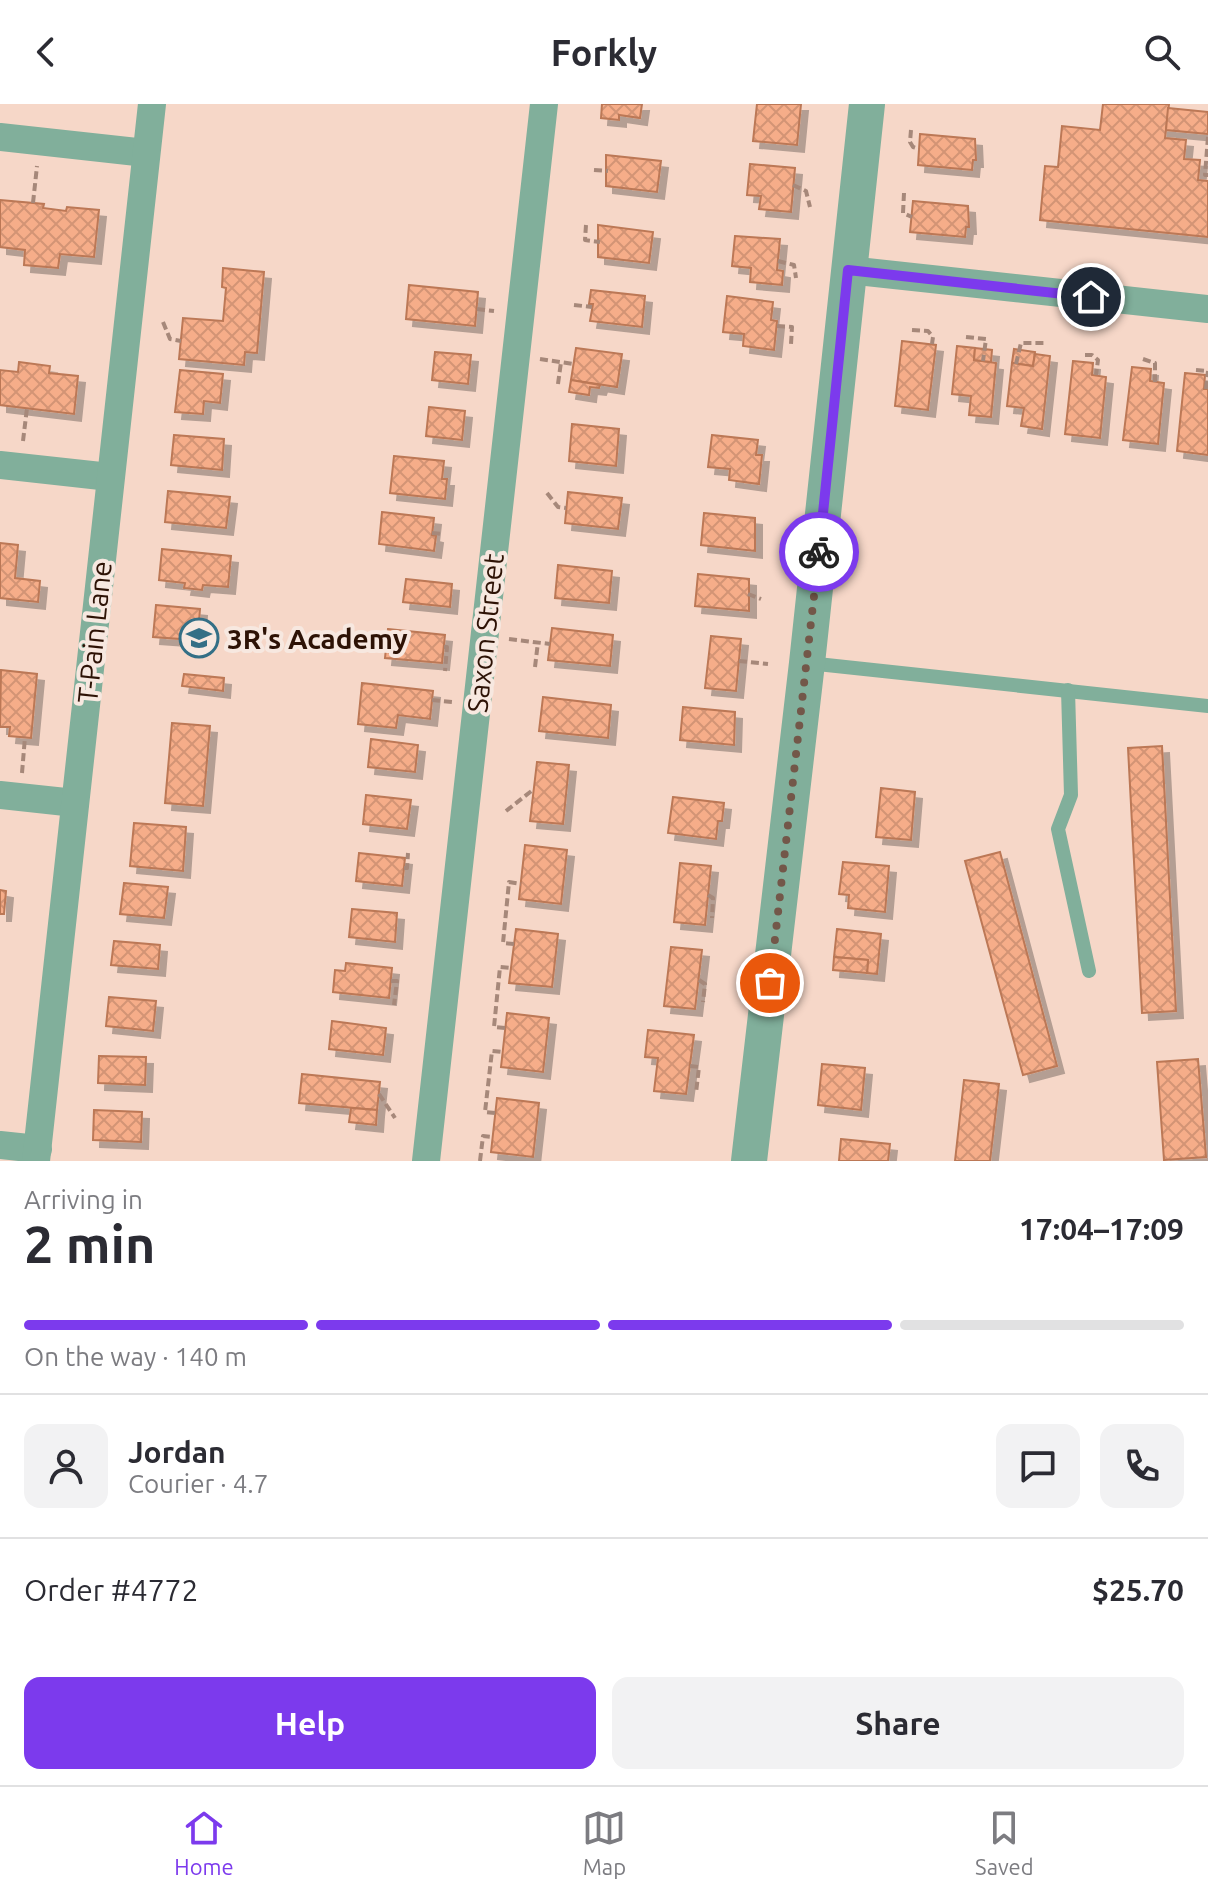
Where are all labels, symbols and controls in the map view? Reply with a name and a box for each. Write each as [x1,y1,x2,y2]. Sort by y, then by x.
icon: back [24,30,68,74]
icon: search [1140,30,1184,74]
text: Forkly [551,32,657,73]
pin [1057,263,1125,331]
icon: home [1069,275,1113,319]
courier [779,512,859,592]
icon: bike [797,530,841,574]
street label: Saxon Street [461,552,509,714]
street label: T-Pain Lane [71,559,117,705]
school or university icon: 3R's Academy [178,617,220,659]
place label: 3R's Academy [227,623,408,654]
pin [736,949,804,1017]
icon: bag [748,961,792,1005]
text: Arriving in [24,1185,143,1214]
text: 17:04–17:09 [1019,1212,1184,1246]
text: 2 min [24,1215,155,1273]
text: On the way · 140 m [24,1342,247,1371]
button: person [24,1424,108,1508]
button: chat [996,1424,1080,1508]
button: phone [1100,1424,1184,1508]
text: Jordan [128,1435,226,1469]
text: Courier · 4.7 [128,1469,268,1498]
text: Order #4772 [24,1573,198,1607]
text: $25.70 [1092,1573,1184,1607]
button: Help [24,1677,596,1769]
button: Share [612,1677,1184,1769]
tab: Home [174,1806,234,1879]
tab: Map [582,1806,626,1879]
tab: Saved [975,1806,1034,1879]

